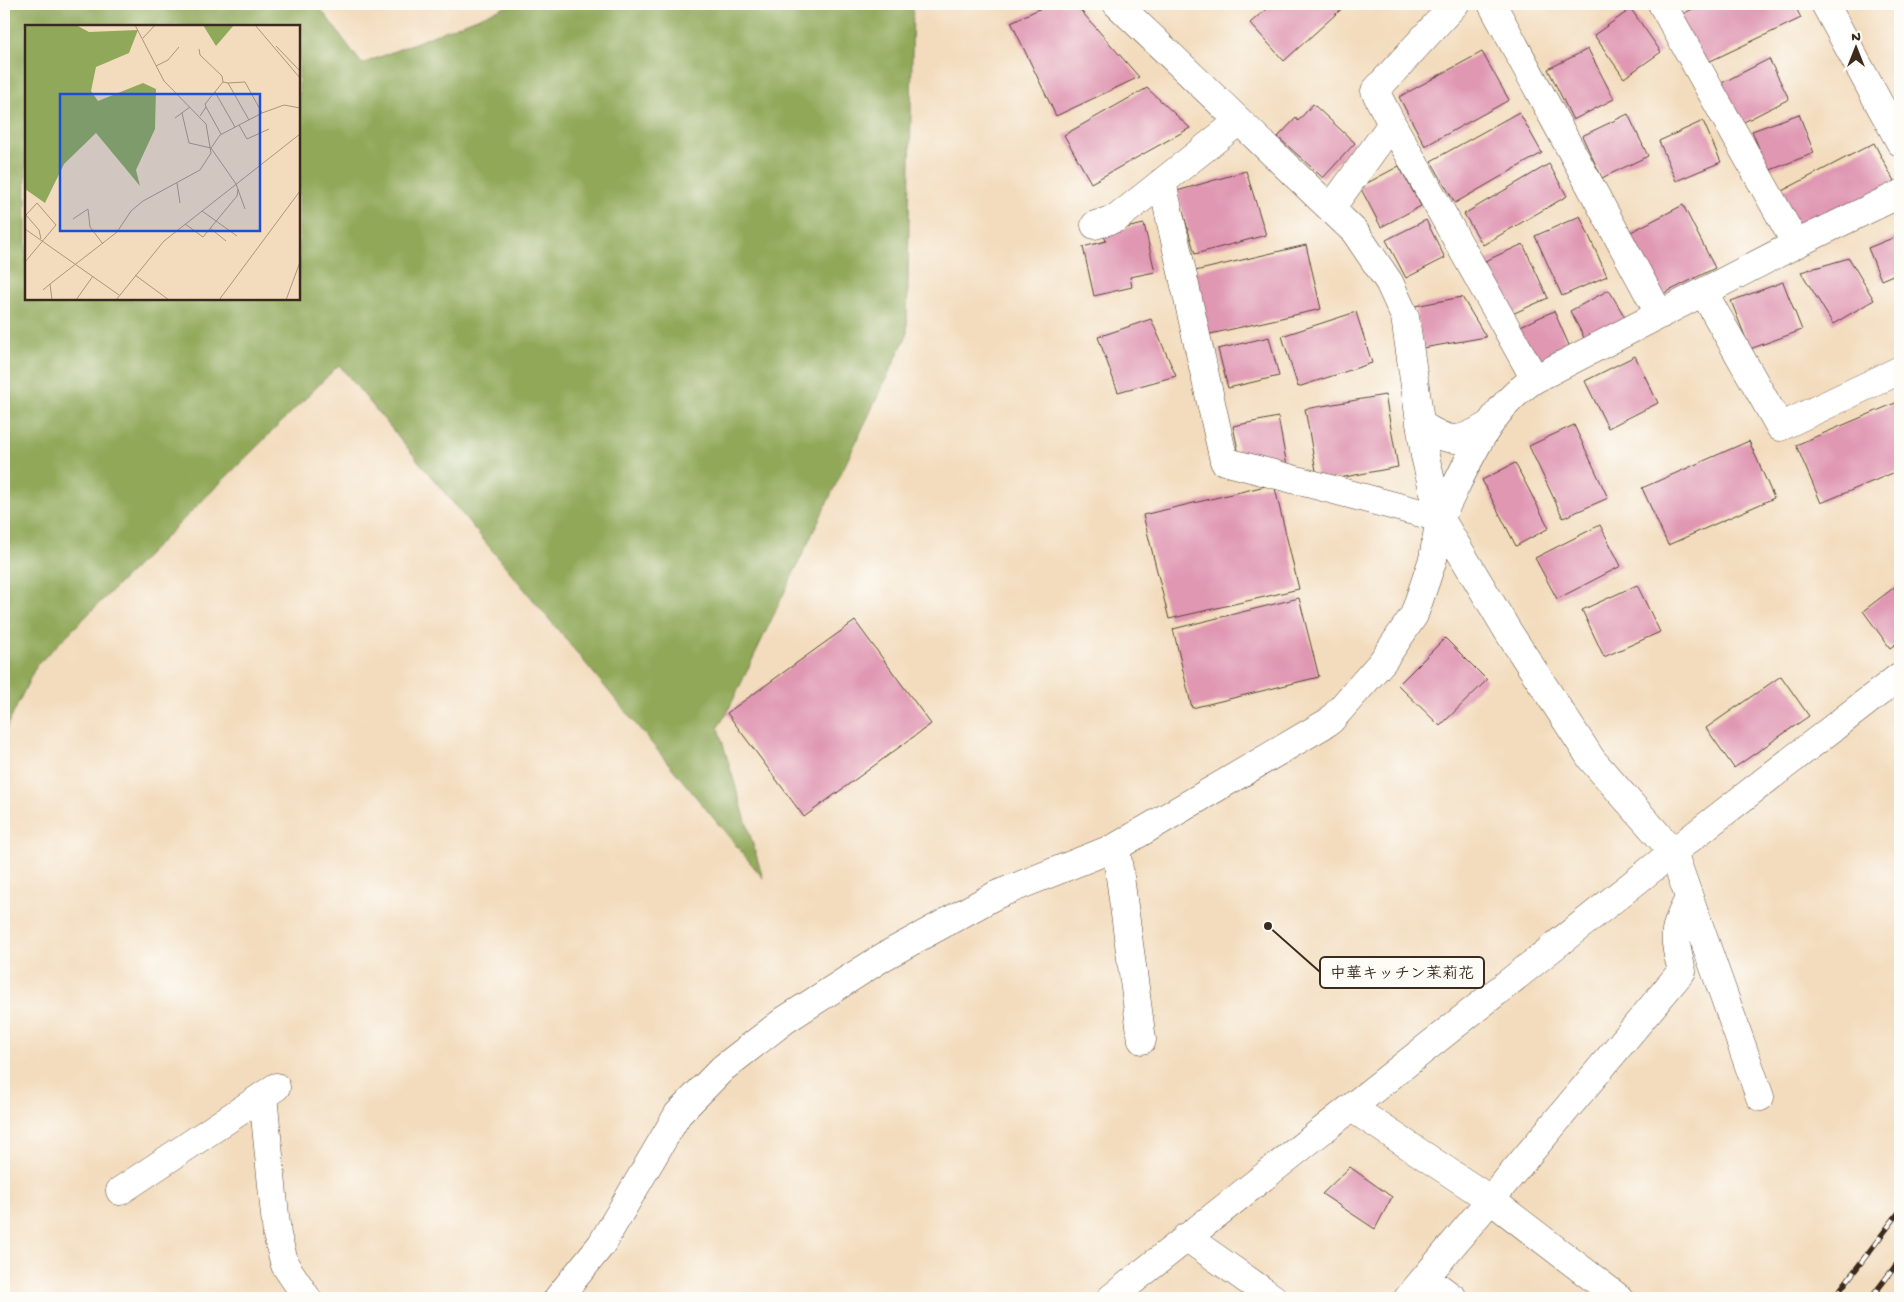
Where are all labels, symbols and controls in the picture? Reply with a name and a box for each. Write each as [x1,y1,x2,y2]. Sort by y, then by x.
north arrow [1832,22,1882,72]
inset map [25,25,300,300]
text: N [1851,29,1861,46]
callout: 中華キッチン茉莉花 [1320,957,1484,988]
text: 中華キッチン茉莉花 [1330,964,1474,985]

